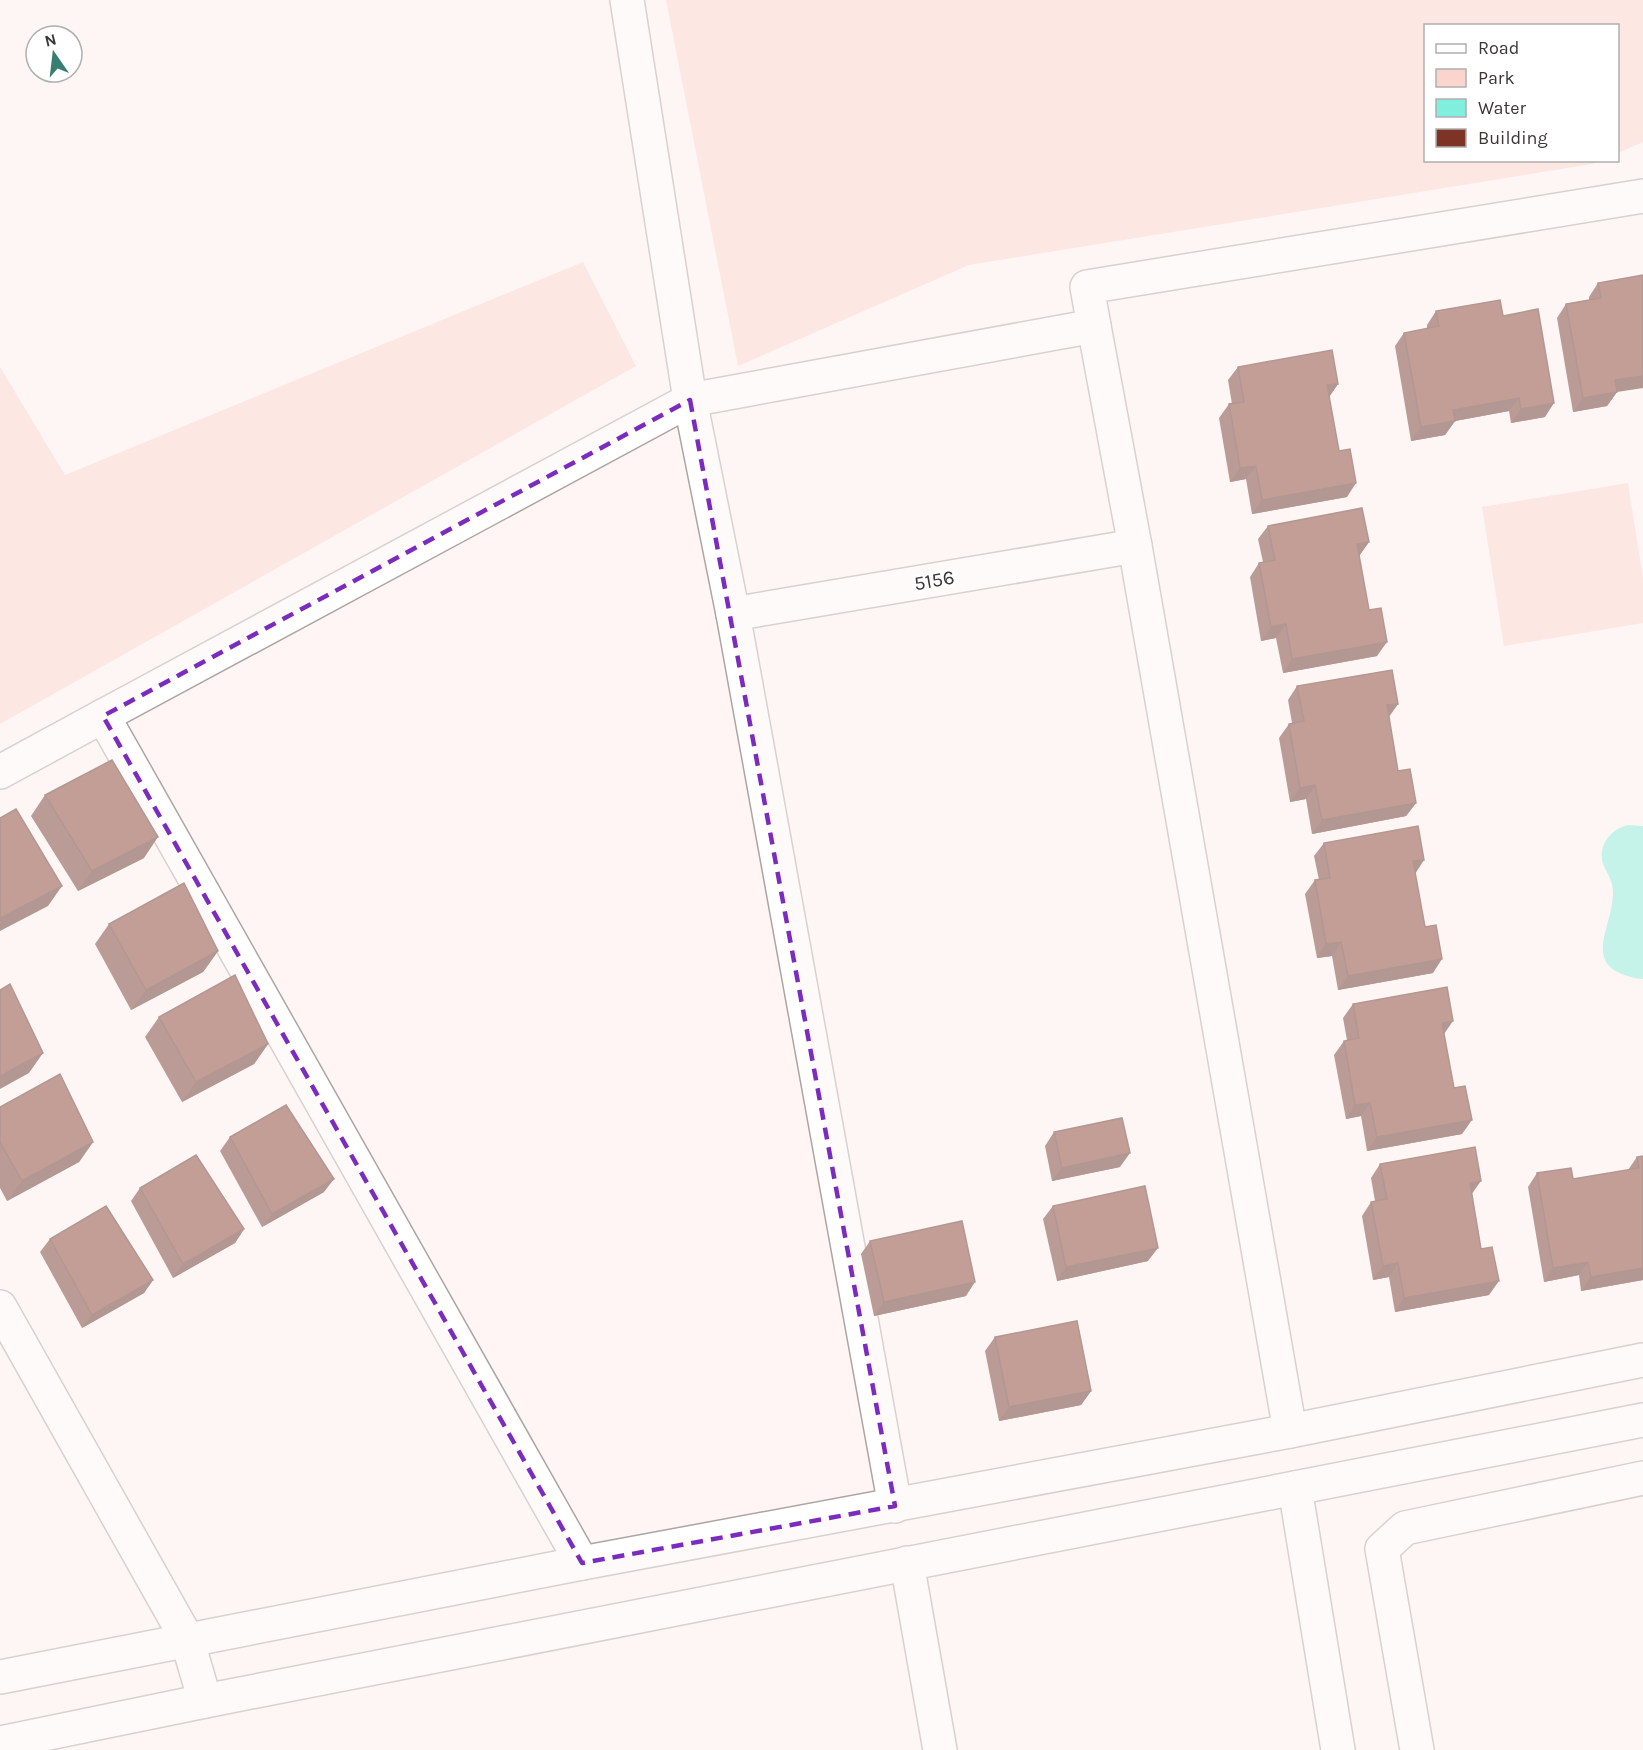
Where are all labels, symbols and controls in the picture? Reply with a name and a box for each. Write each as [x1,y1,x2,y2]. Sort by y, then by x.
north arrow [24,24,84,84]
legend [1424,24,1619,162]
text: N [43,29,58,51]
text: Road [1478,37,1519,59]
text: Park [1478,67,1515,89]
text: Water [1478,97,1526,119]
text: Building [1478,127,1548,149]
street label: 5156 [912,566,956,595]

